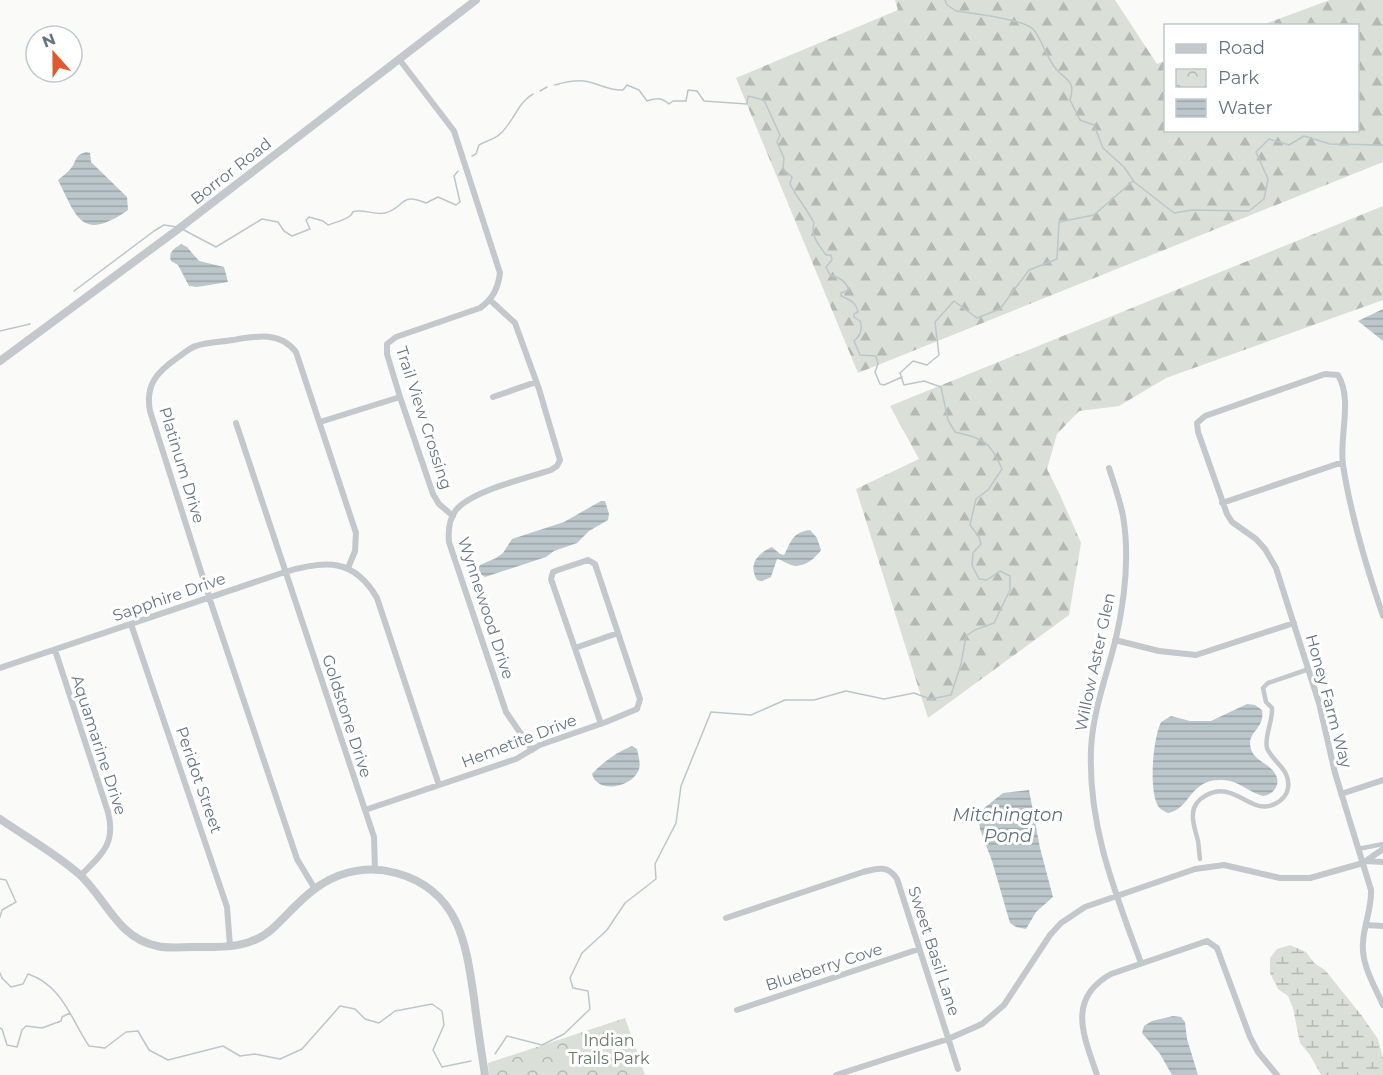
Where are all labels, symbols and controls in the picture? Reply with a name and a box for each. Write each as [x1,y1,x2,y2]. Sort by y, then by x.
north arrow [24,24,84,84]
legend [1164,24,1359,132]
text: N [39,29,58,52]
text: Road [1218,37,1265,59]
text: Park [1218,67,1259,89]
text: Water [1218,97,1273,119]
street label: Borror Road [187,134,275,208]
street label: Trail View Crossing [392,344,456,492]
street label: Platinum Drive [155,405,209,525]
street label: Wynnewood Drive [454,534,518,682]
street label: Sapphire Drive [110,569,228,625]
street label: Willow Aster Glen [1071,591,1119,733]
street label: Honey Farm Way [1302,632,1356,770]
street label: Goldstone Drive [318,652,376,780]
street label: Aquamarine Drive [67,673,131,817]
street label: Hemetite Drive [459,710,579,772]
street label: Peridot Street [172,724,226,836]
water label: Mitchington Pond [953,804,1063,847]
street label: Sweet Basil Lane [904,884,964,1018]
street label: Blueberry Cove [763,939,885,995]
park label: Indian Trails Park [568,1031,650,1068]

